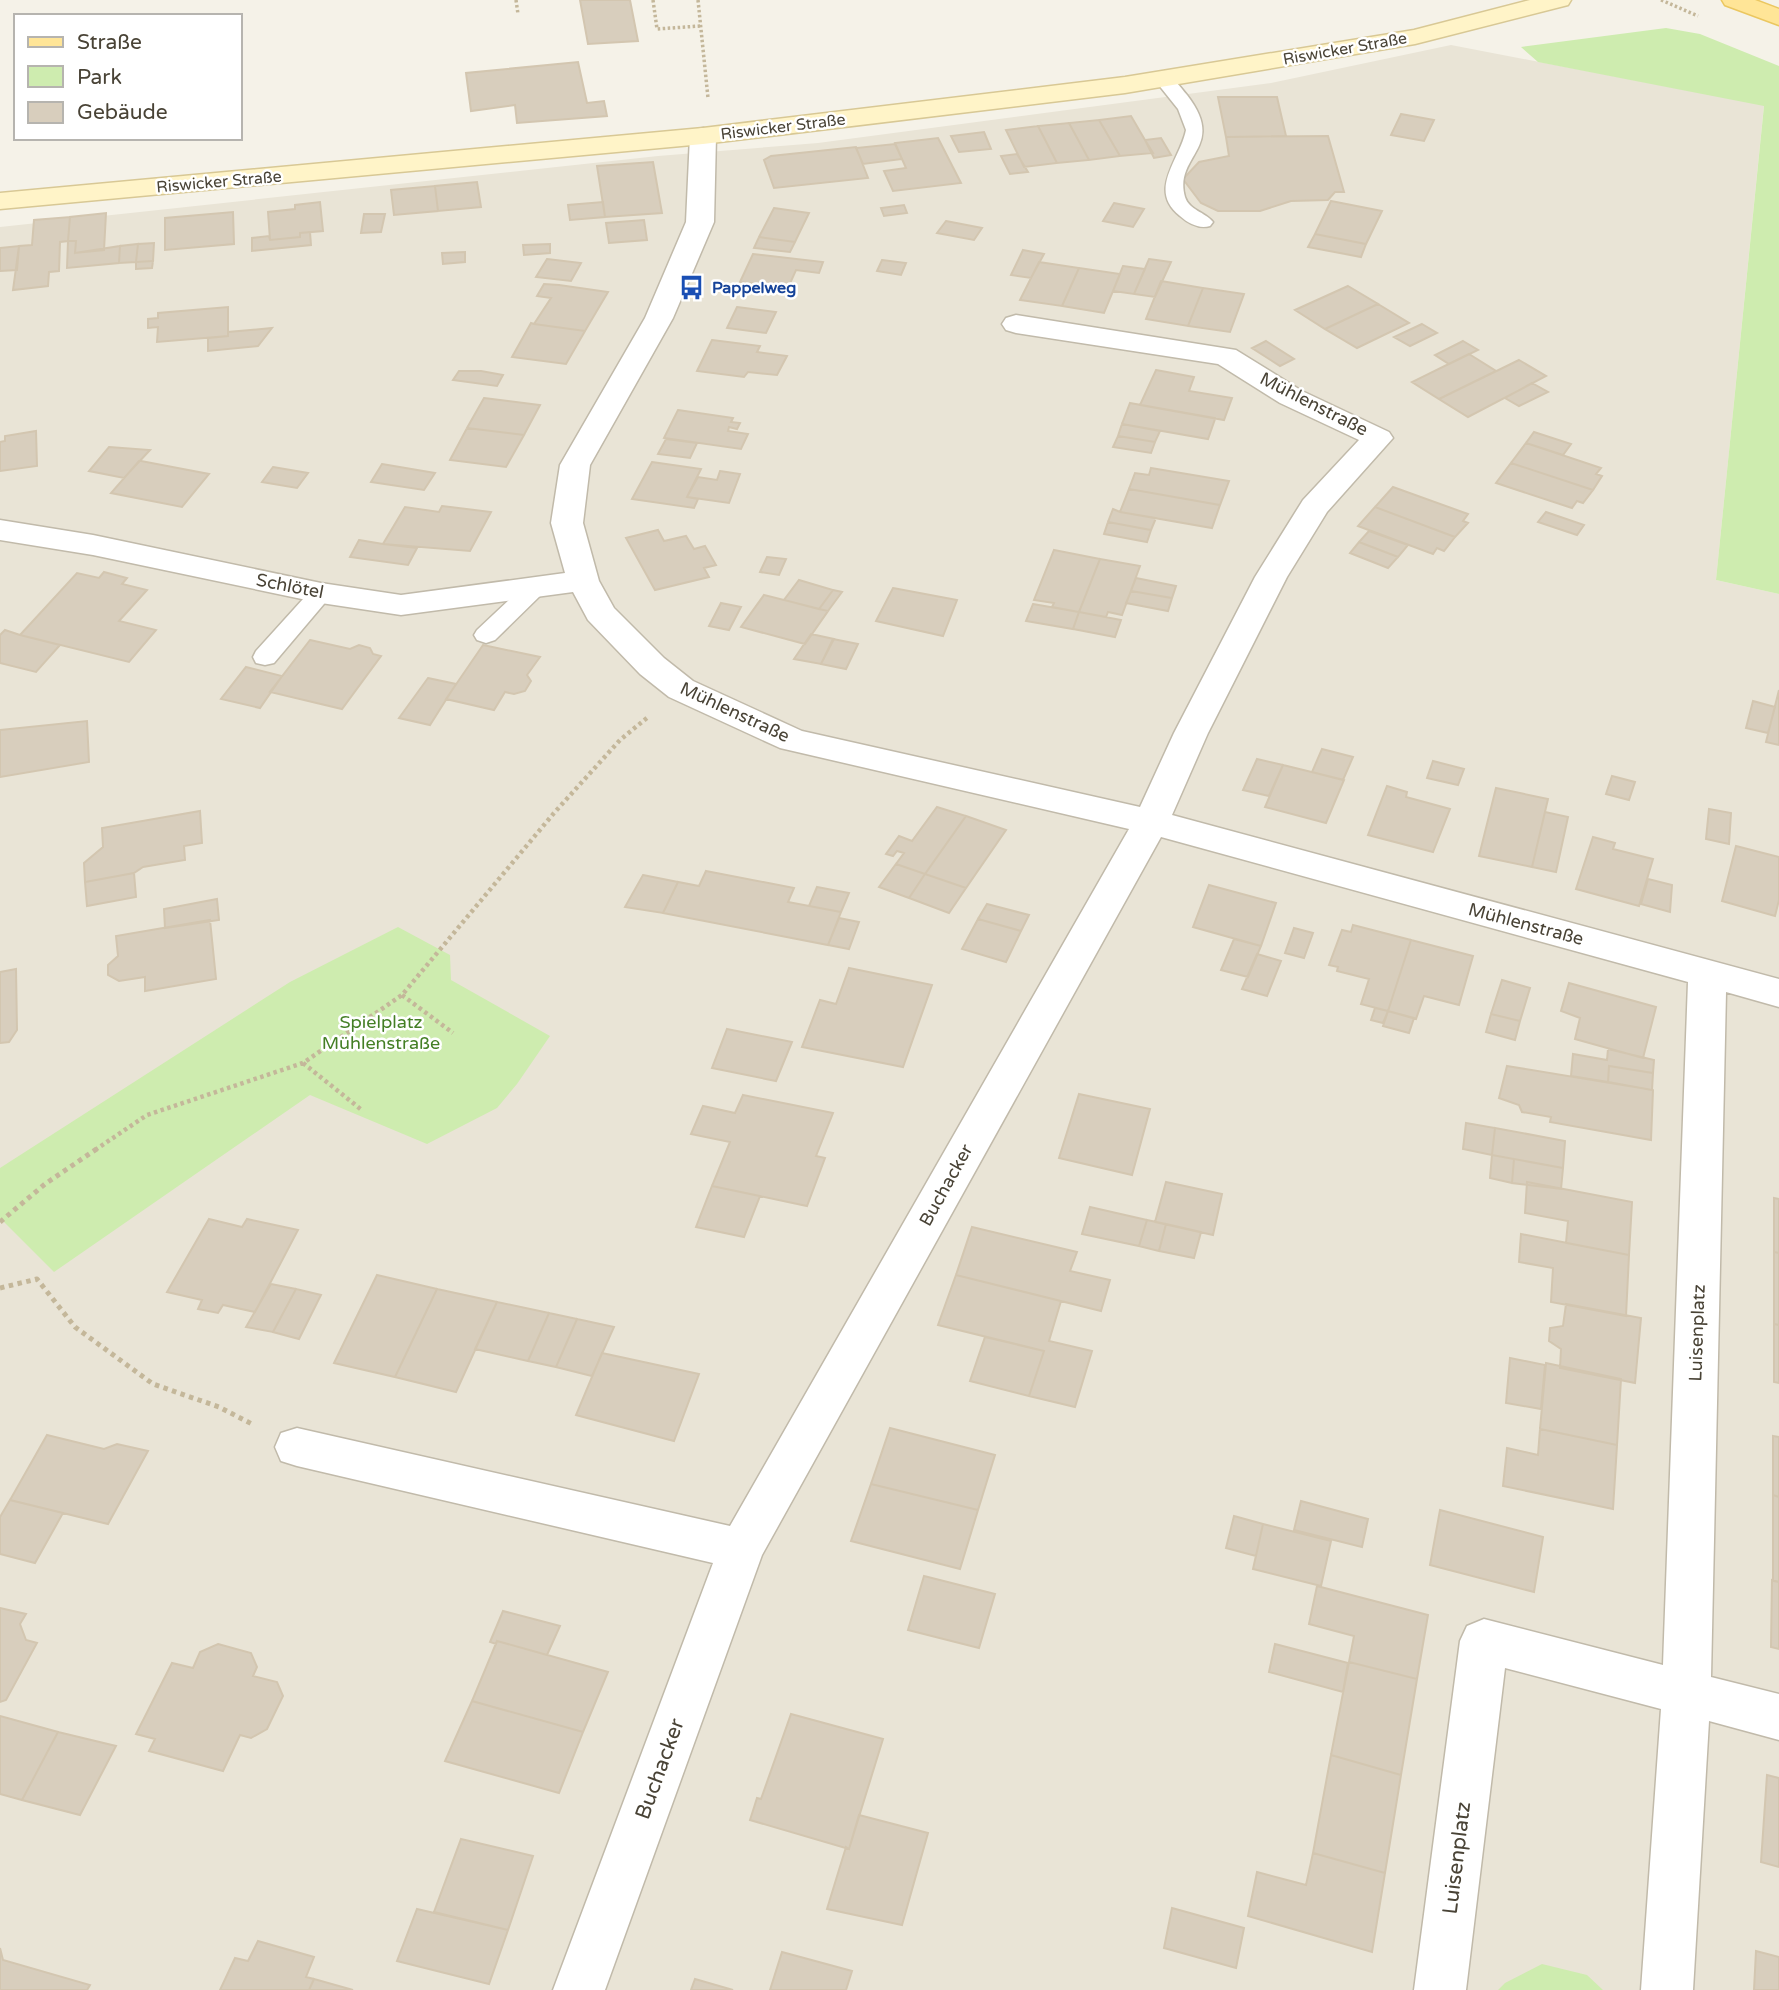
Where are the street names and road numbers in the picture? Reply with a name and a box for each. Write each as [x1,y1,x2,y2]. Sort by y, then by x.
street label: Riswicker Straße [1281,28,1409,70]
street label: Riswicker Straße [719,109,847,145]
street label: Riswicker Straße [156,167,282,197]
street label: Mühlenstraße [1256,367,1372,441]
street label: Schlötel [254,569,326,603]
street label: Mühlenstraße [677,677,793,747]
street label: Mühlenstraße [1466,898,1586,950]
street label: Buchacker [914,1140,978,1230]
street label: Luisenplatz [1684,1284,1710,1382]
street label: Buchacker [630,1715,690,1823]
street label: Luisenplatz [1438,1800,1476,1916]

